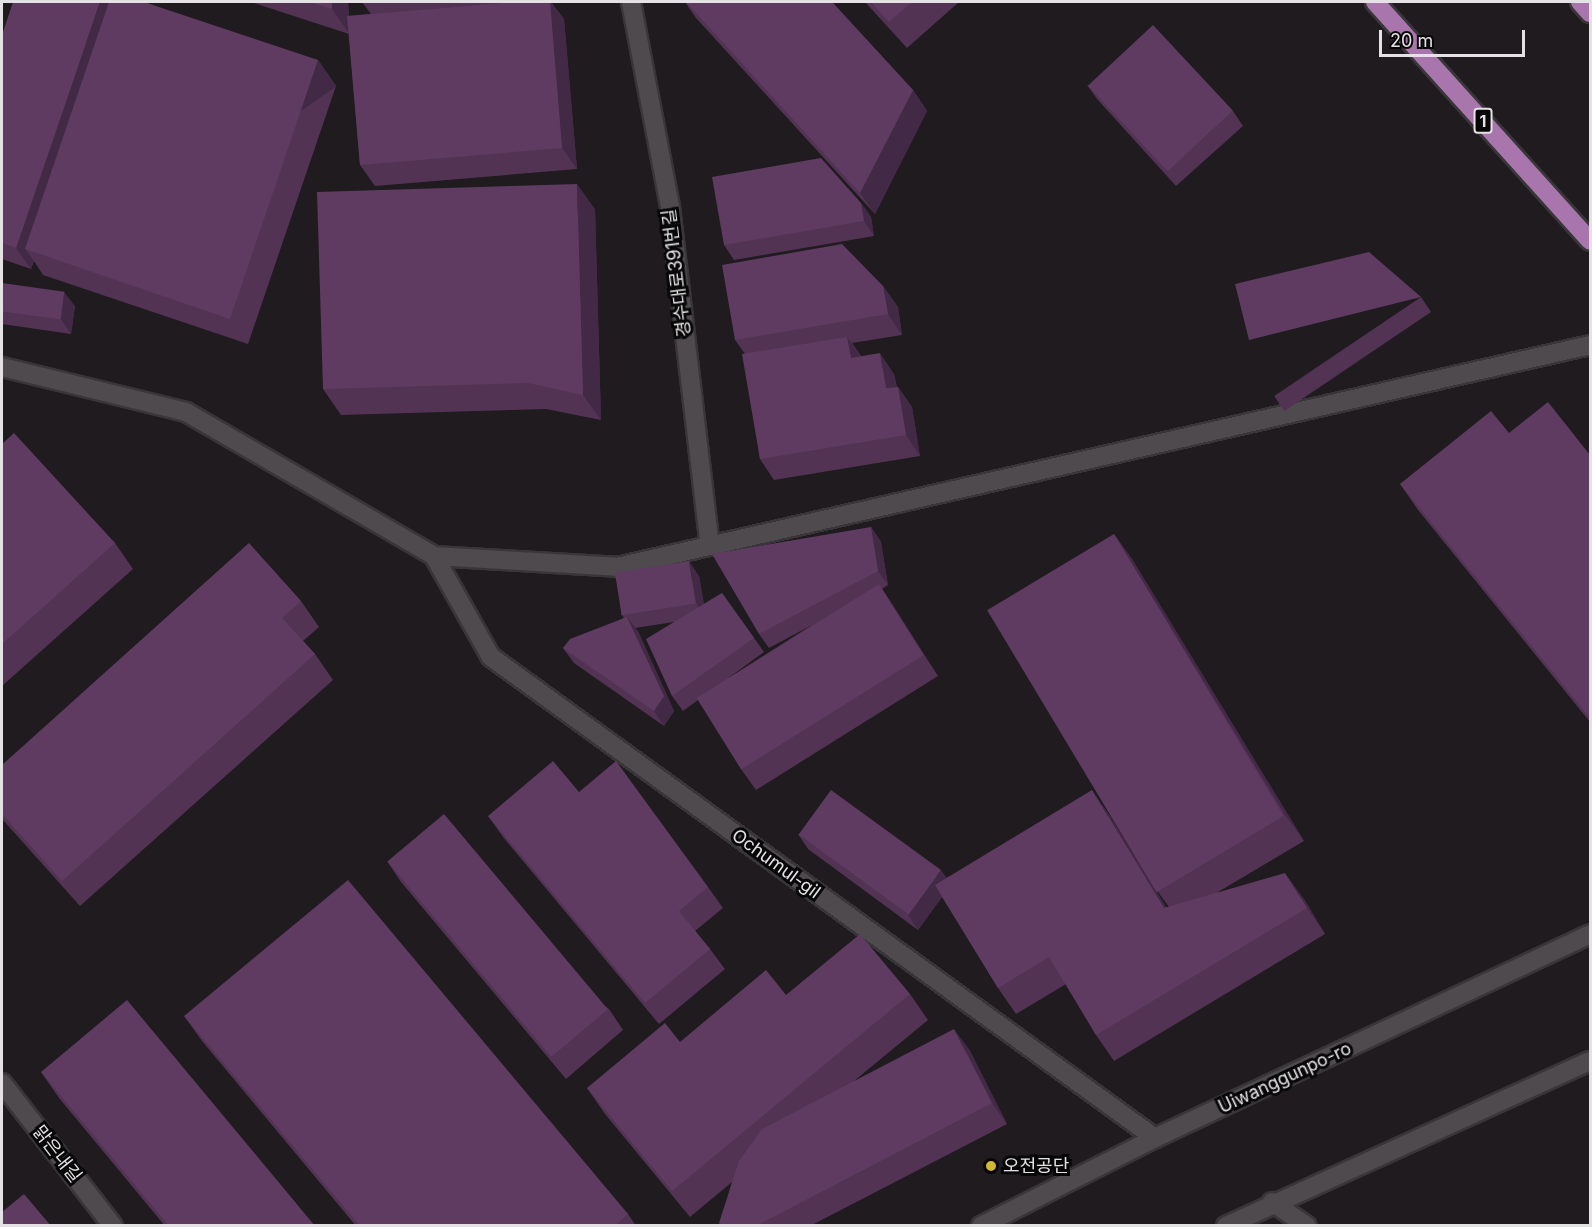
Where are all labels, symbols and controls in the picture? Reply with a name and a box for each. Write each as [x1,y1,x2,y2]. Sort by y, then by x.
scale bar [1382,18,1528,56]
text: 20 m [1390,30,1433,51]
road number: 1 [1472,108,1494,134]
street label: 경수대로391번길 [658,208,696,338]
street label: Ochumul-gil [728,825,824,903]
street label: Uiwanggunpo-ro [1215,1038,1355,1118]
street label: 맑은내길 [28,1121,86,1187]
place label: 오전공단 [1003,1155,1069,1177]
marker: 오전공단 [984,1159,998,1173]

